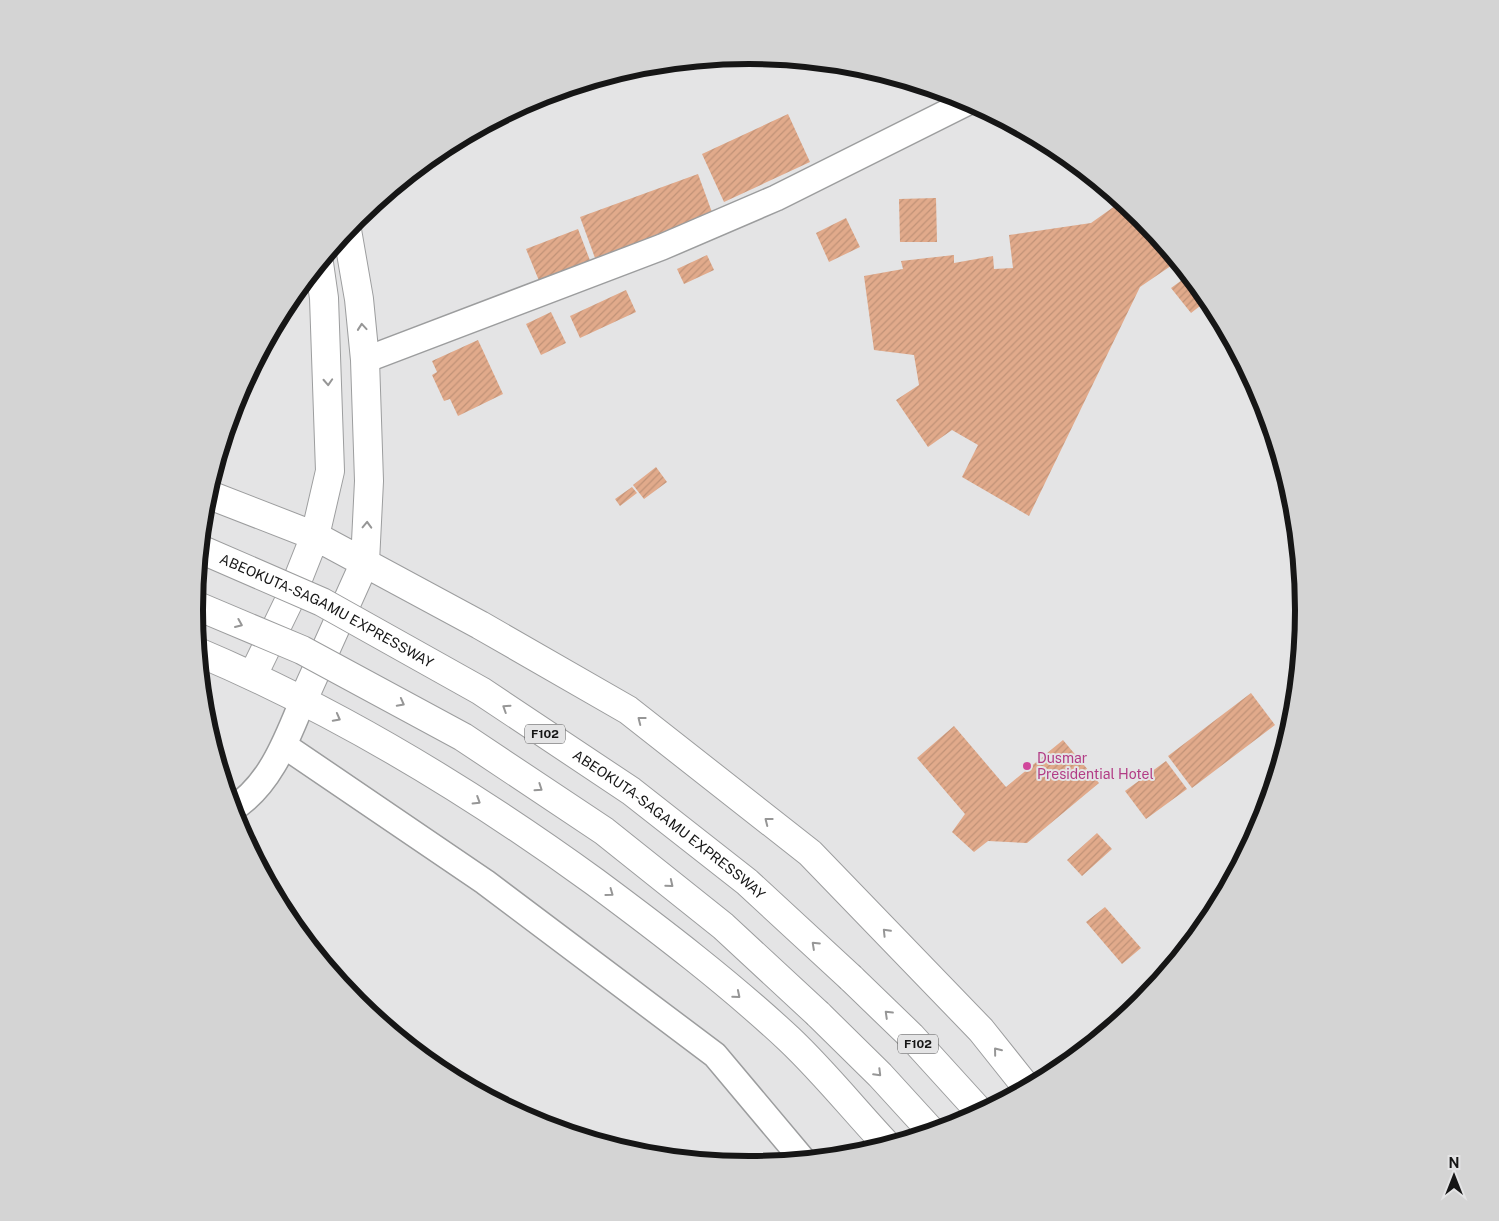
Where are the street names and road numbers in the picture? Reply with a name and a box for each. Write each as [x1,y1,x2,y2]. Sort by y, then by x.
street label: ABEOKUTA-SAGAMU EXPRESSWAY [217,551,437,671]
road number: F102 [525,724,565,744]
street label: ABEOKUTA-SAGAMU EXPRESSWAY [570,747,769,903]
road number: F102 [898,1034,938,1054]

